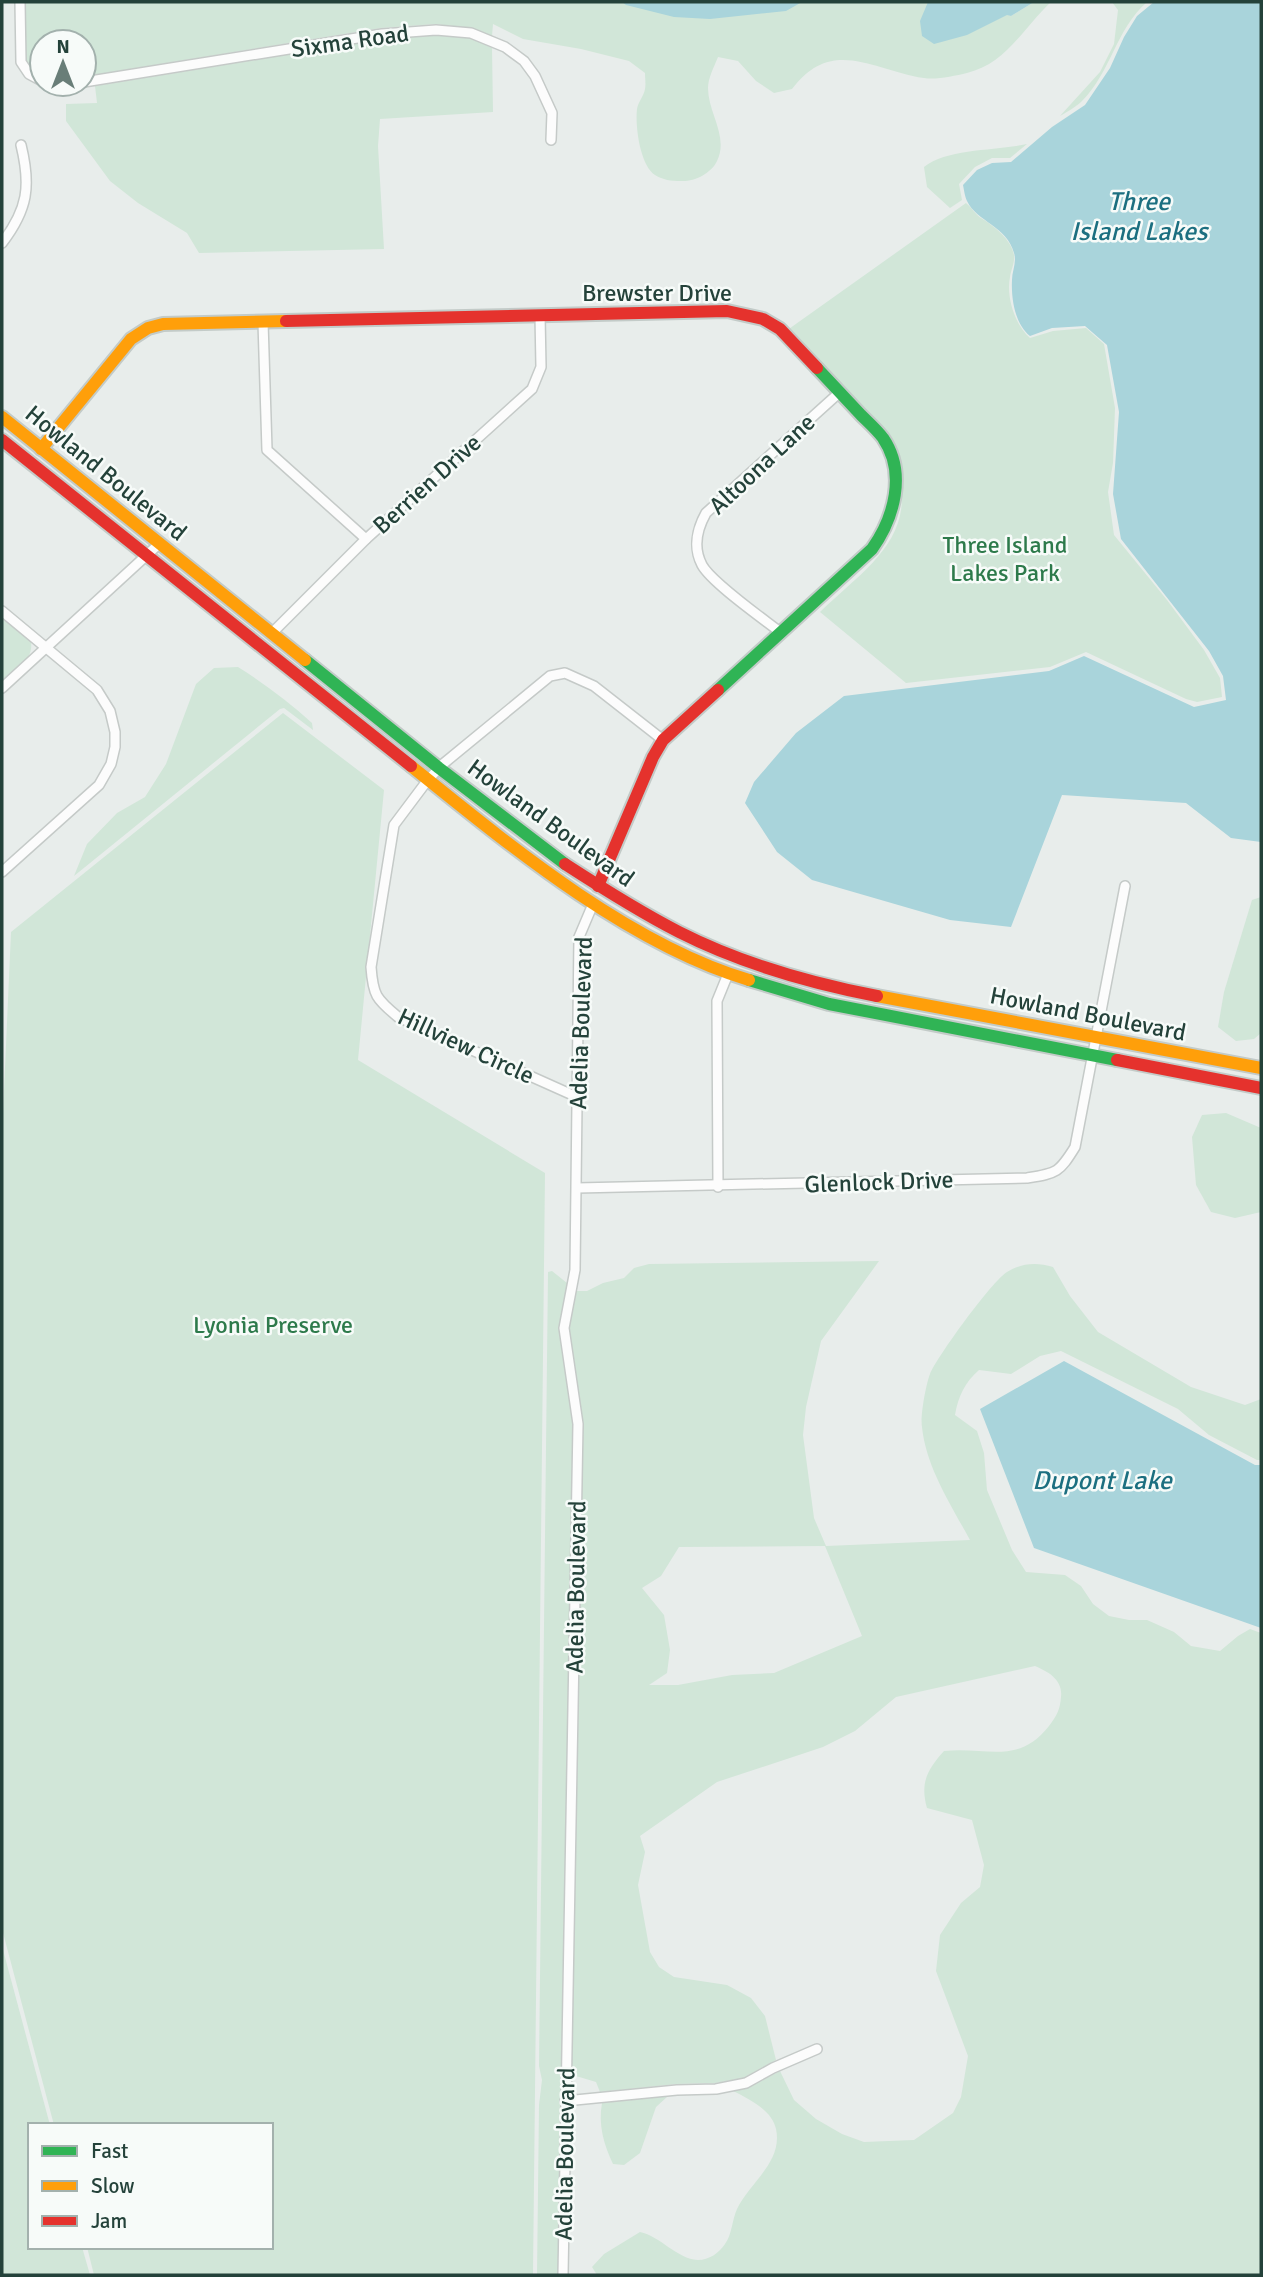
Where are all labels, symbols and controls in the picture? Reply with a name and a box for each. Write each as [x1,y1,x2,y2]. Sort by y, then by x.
street label: Sixma Road [289,18,411,64]
north arrow [28,28,98,98]
text: N [56,35,70,59]
water label: Three Island Lakes [1071,186,1210,248]
street label: Brewster Drive [582,278,732,308]
street label: Howland Boulevard [19,399,193,547]
street label: Altoona Lane [703,407,821,521]
street label: Berrien Drive [367,428,487,540]
park label: Three Island Lakes Park [942,530,1068,588]
street label: Howland Boulevard [462,752,640,894]
street label: Adelia Boulevard [563,936,599,1110]
street label: Howland Boulevard [987,980,1189,1048]
street label: Hillview Circle [393,1001,539,1091]
street label: Glenlock Drive [804,1164,954,1200]
park label: Lyonia Preserve [193,1310,353,1340]
water label: Dupont Lake [1032,1465,1174,1497]
street label: Adelia Boulevard [559,1500,593,1674]
street label: Adelia Boulevard [548,2067,582,2241]
legend [28,2123,273,2249]
text: Fast [91,2138,128,2164]
text: Slow [91,2173,135,2199]
text: Jam [91,2208,127,2234]

